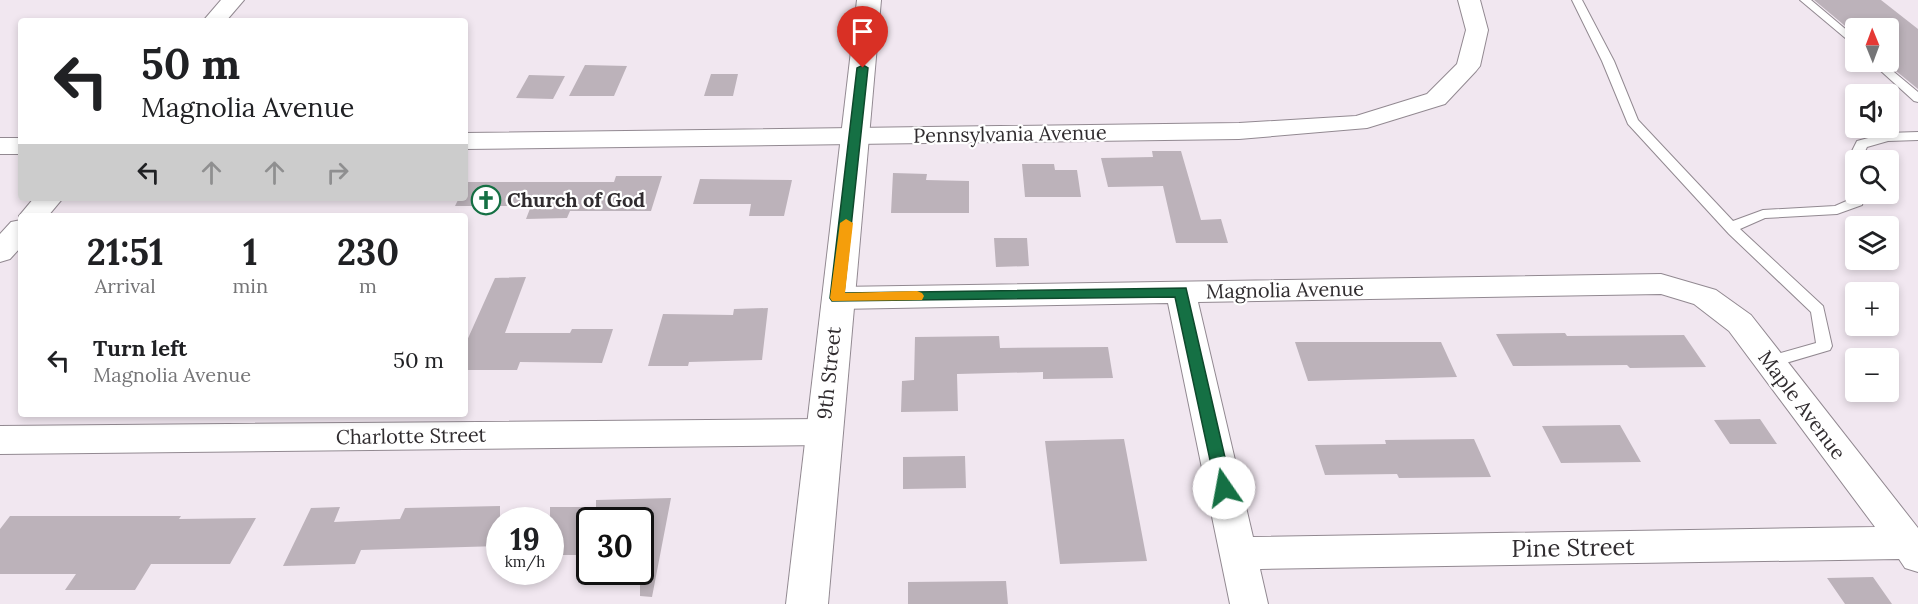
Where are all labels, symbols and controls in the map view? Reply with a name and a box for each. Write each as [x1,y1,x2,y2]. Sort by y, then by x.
pin [837,6,888,68]
icon: arrive [846,15,879,48]
north arrow [1845,18,1899,72]
map controls [1845,18,1899,402]
text: 50 m [141,37,240,91]
icon: left [42,42,120,120]
button: sound [1845,84,1899,138]
text: Magnolia Avenue [141,90,354,124]
street label: Pennsylvania Avenue [913,119,1107,148]
button: search [1845,150,1899,204]
icon: left [132,156,165,189]
icon: ahead [195,156,228,189]
icon: ahead [258,156,291,189]
icon: right [321,156,354,189]
church icon: Church of God [470,184,502,216]
place label: Church of God [507,187,645,212]
button: layers [1845,216,1899,270]
text: 21:51 [87,229,164,275]
text: 1 [243,229,258,275]
text: 230 [337,229,399,275]
text: Arrival [95,273,156,298]
text: min [232,273,268,298]
text: m [359,273,377,298]
street label: Magnolia Avenue [1206,276,1364,303]
button: + [1845,282,1899,336]
street label: 9th Street [811,325,846,421]
text: Turn left [93,334,187,362]
icon: left [42,344,75,377]
street label: Maple Avenue [1753,345,1852,464]
text: 50 m [393,346,444,374]
button: − [1845,348,1899,402]
text: Magnolia Avenue [93,362,251,387]
street label: Charlotte Street [336,422,487,449]
position arrow [1192,456,1256,520]
speed limit sign: 30 [576,507,654,585]
text: 19 [510,520,540,558]
street label: Pine Street [1511,531,1636,564]
text: km/h [505,552,545,571]

